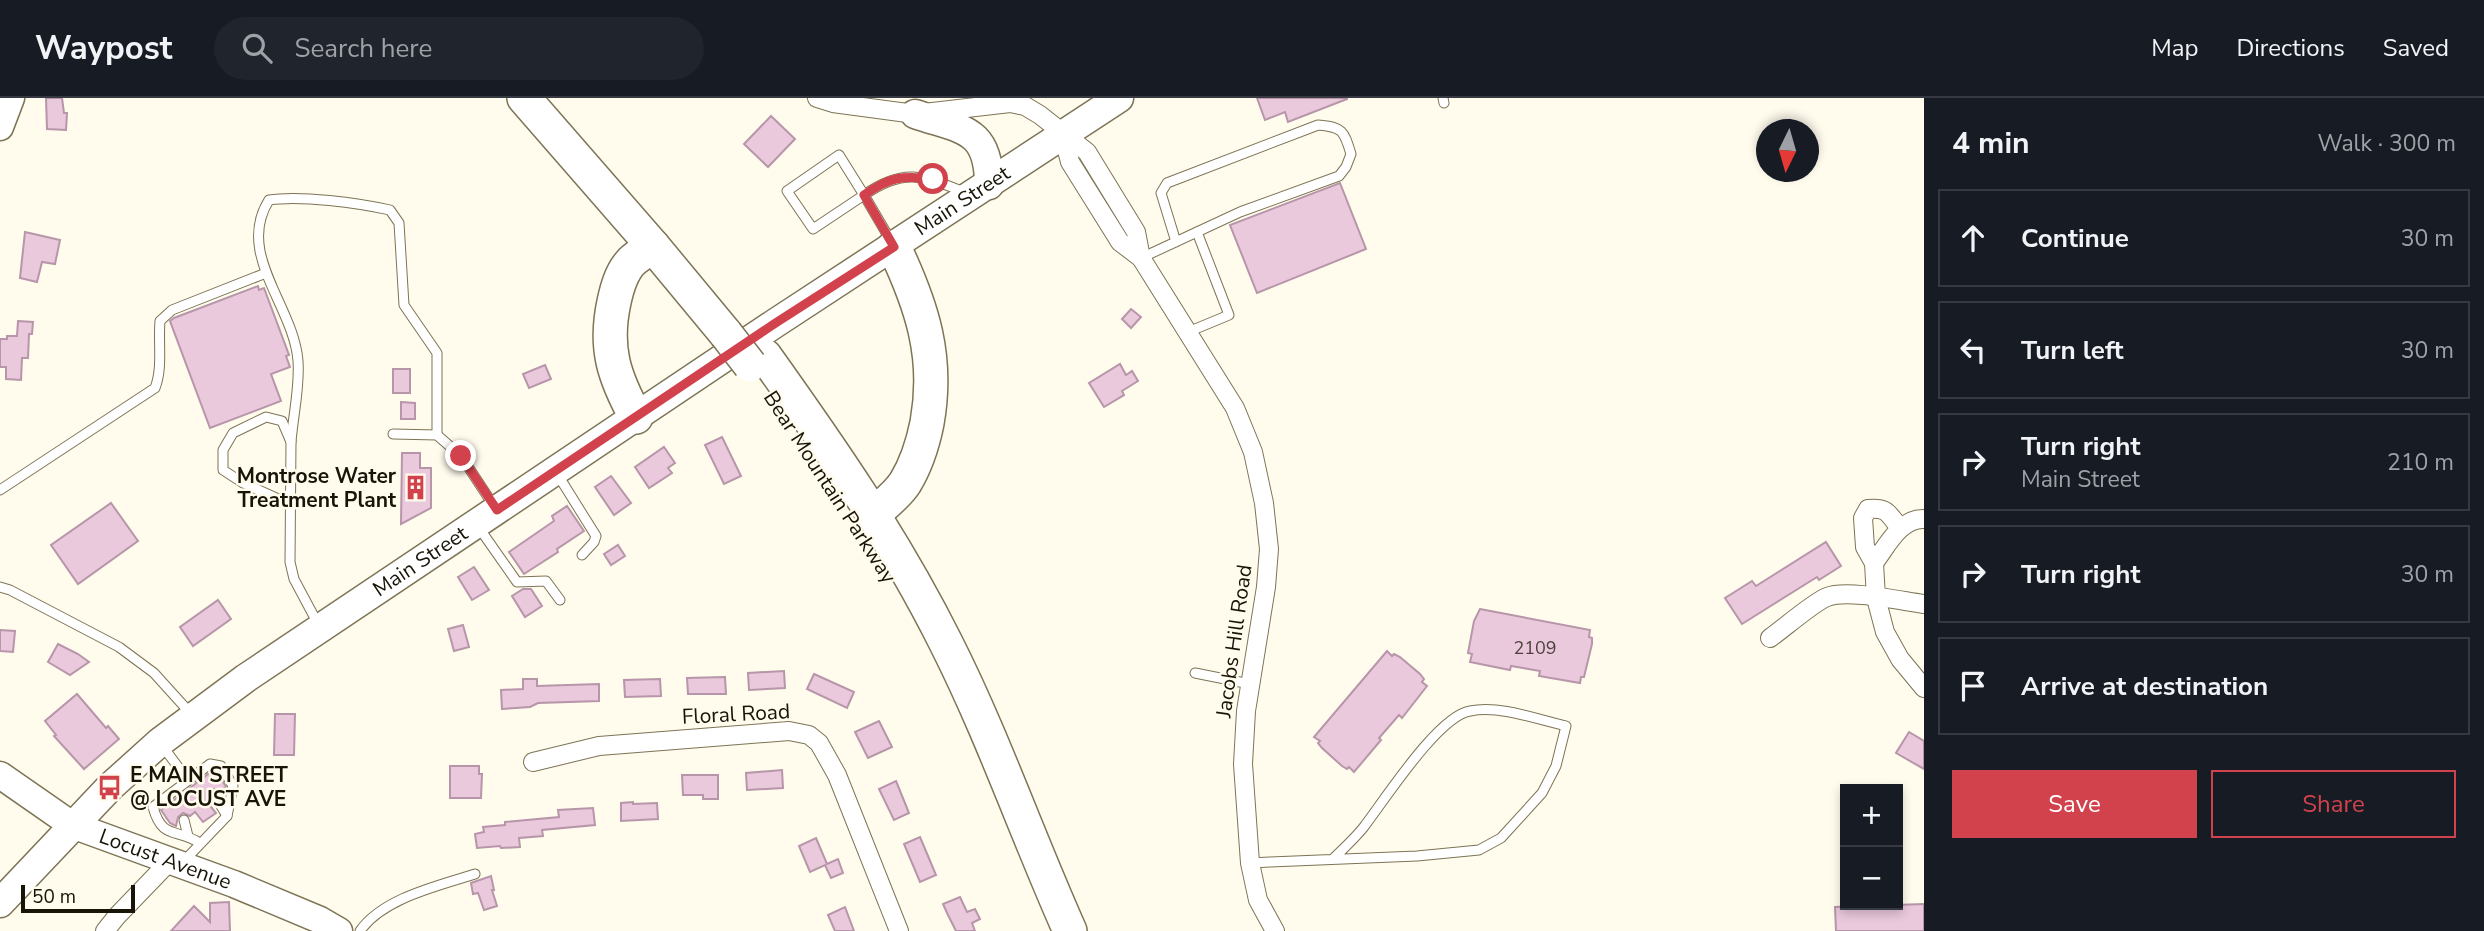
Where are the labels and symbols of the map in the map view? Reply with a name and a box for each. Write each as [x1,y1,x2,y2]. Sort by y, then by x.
north arrow [1756,119,1819,182]
street label: Main Street [909,159,1016,242]
route start [917,163,948,194]
street label: Bear Mountain Parkway [757,385,903,589]
route end [445,440,476,471]
place label: Montrose Water Treatment Plant [237,462,397,514]
building icon: Montrose Water Treatment Plant [402,474,430,502]
street label: Main Street [367,519,474,603]
street label: Jacobs Hill Road [1209,563,1259,720]
house number: 2109 [1513,636,1557,660]
street label: Floral Road [681,697,791,731]
place label: E MAIN STREET @ LOCUST AVE [130,761,288,813]
bus stop icon: E MAIN STREET @ LOCUST AVE [96,773,124,801]
street label: Locust Avenue [95,822,235,896]
scale bar [21,882,135,914]

